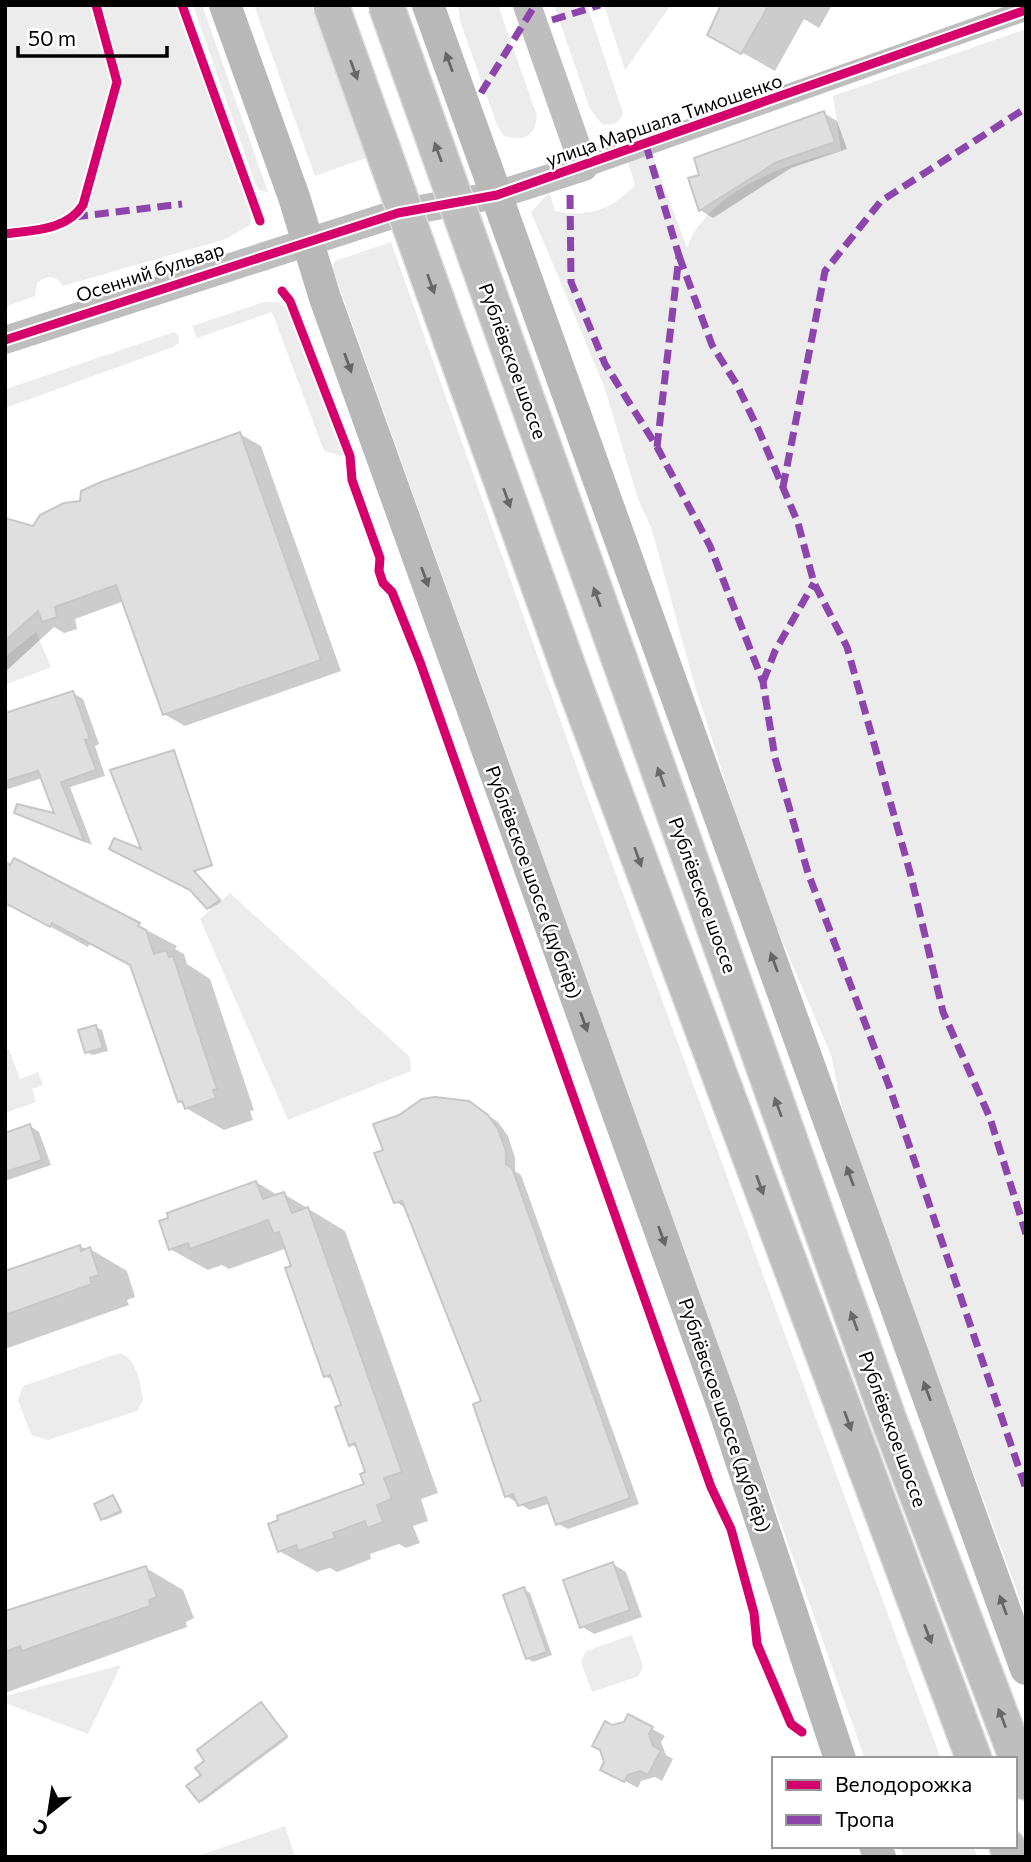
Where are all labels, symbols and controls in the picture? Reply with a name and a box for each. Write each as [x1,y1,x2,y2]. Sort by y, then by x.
scale bar [18,14,166,58]
text: 50 m [28,25,76,50]
one-way arrow [443,52,454,73]
one-way arrow [349,59,360,80]
street label: улица Маршала Тимошенко [543,68,785,171]
one-way arrow [433,142,444,163]
street label: Осенний бульвар [73,237,227,306]
one-way arrow [425,273,436,294]
street label: Рублёвское шоссе [475,280,552,442]
one-way arrow [343,352,354,373]
one-way arrow [502,487,513,508]
one-way arrow [420,566,431,587]
one-way arrow [592,586,603,607]
street label: Рублёвское шоссе (дублёр) [482,762,587,1001]
one-way arrow [656,766,667,787]
street label: Рублёвское шоссе [665,814,742,976]
one-way arrow [633,847,644,868]
one-way arrow [768,952,779,973]
one-way arrow [579,1011,590,1032]
one-way arrow [772,1096,783,1117]
one-way arrow [845,1166,856,1187]
one-way arrow [755,1175,766,1196]
one-way arrow [657,1225,668,1246]
street label: Рублёвское шоссе (дублёр) [675,1295,776,1535]
one-way arrow [848,1311,859,1332]
street label: Рублёвское шоссе [855,1348,932,1510]
one-way arrow [921,1380,932,1401]
one-way arrow [843,1411,854,1432]
one-way arrow [997,1594,1008,1615]
one-way arrow [923,1624,934,1645]
one-way arrow [996,1708,1007,1729]
legend [772,1757,1017,1848]
text: Велодорожка [835,1771,972,1796]
north arrow [14,1778,84,1848]
text: Тропа [835,1806,894,1831]
text: С [29,1815,52,1841]

